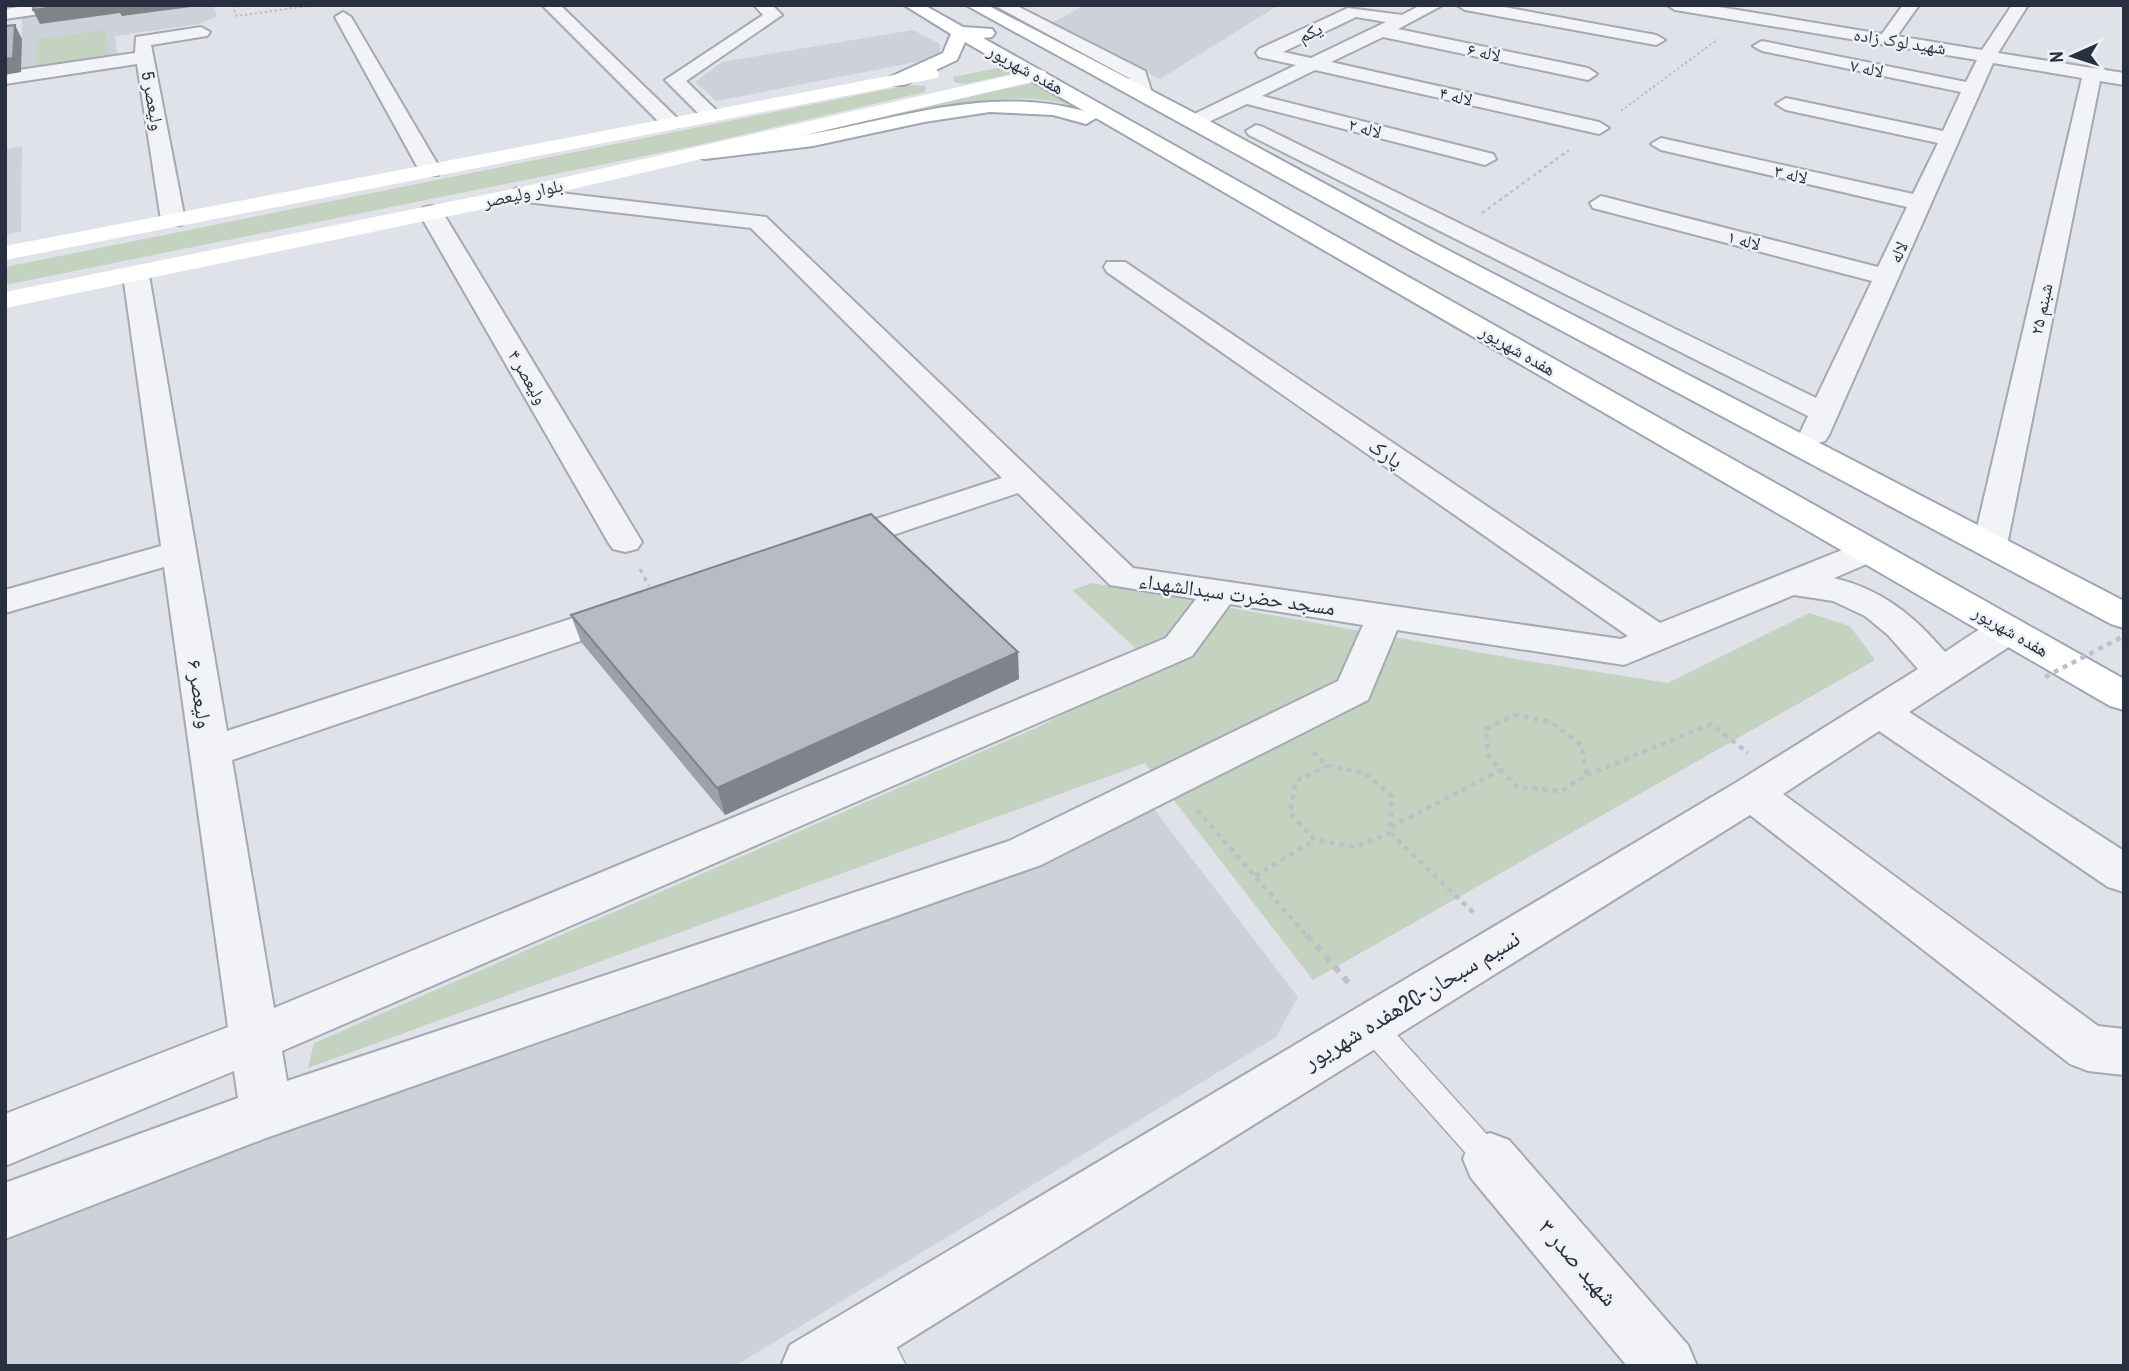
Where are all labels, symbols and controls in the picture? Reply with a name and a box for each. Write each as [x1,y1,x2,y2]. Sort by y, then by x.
street label: یکم [1294,16,1326,48]
street label: شهید لوک زاده [1852,21,1948,61]
north arrow [2038,21,2108,91]
street label: لاله ۶ [1465,36,1503,68]
street label: هفده شهریور [982,37,1069,100]
text: N [2043,51,2069,63]
street label: لاله ۷ [1848,52,1886,84]
street label: ولیعصر 5 [135,69,171,133]
street label: لاله ۴ [1437,80,1475,112]
street label: لاله ۲ [1346,112,1384,144]
street label: لاله ۳ [1772,158,1810,190]
street label: بلوار ولیعصر [480,172,565,214]
street label: لاله ۱ [1725,224,1763,256]
street label: لاله [1882,237,1914,267]
street label: شبنم ۲۵ [2023,281,2059,337]
street label: هفده شهریور [1475,318,1560,382]
street label: ولیعصر ۴ [502,345,554,409]
street label: پارک [1363,431,1409,475]
street label: مسجد حضرت سیدالشهداء [1137,566,1337,622]
street label: هفده شهریور [1968,599,2053,663]
street label: ولیعصر ۶ [180,657,220,731]
street label: نسیم سبحان-20هفده شهریور [1296,921,1526,1078]
street label: ۳ شهید صدر [1532,1211,1626,1313]

